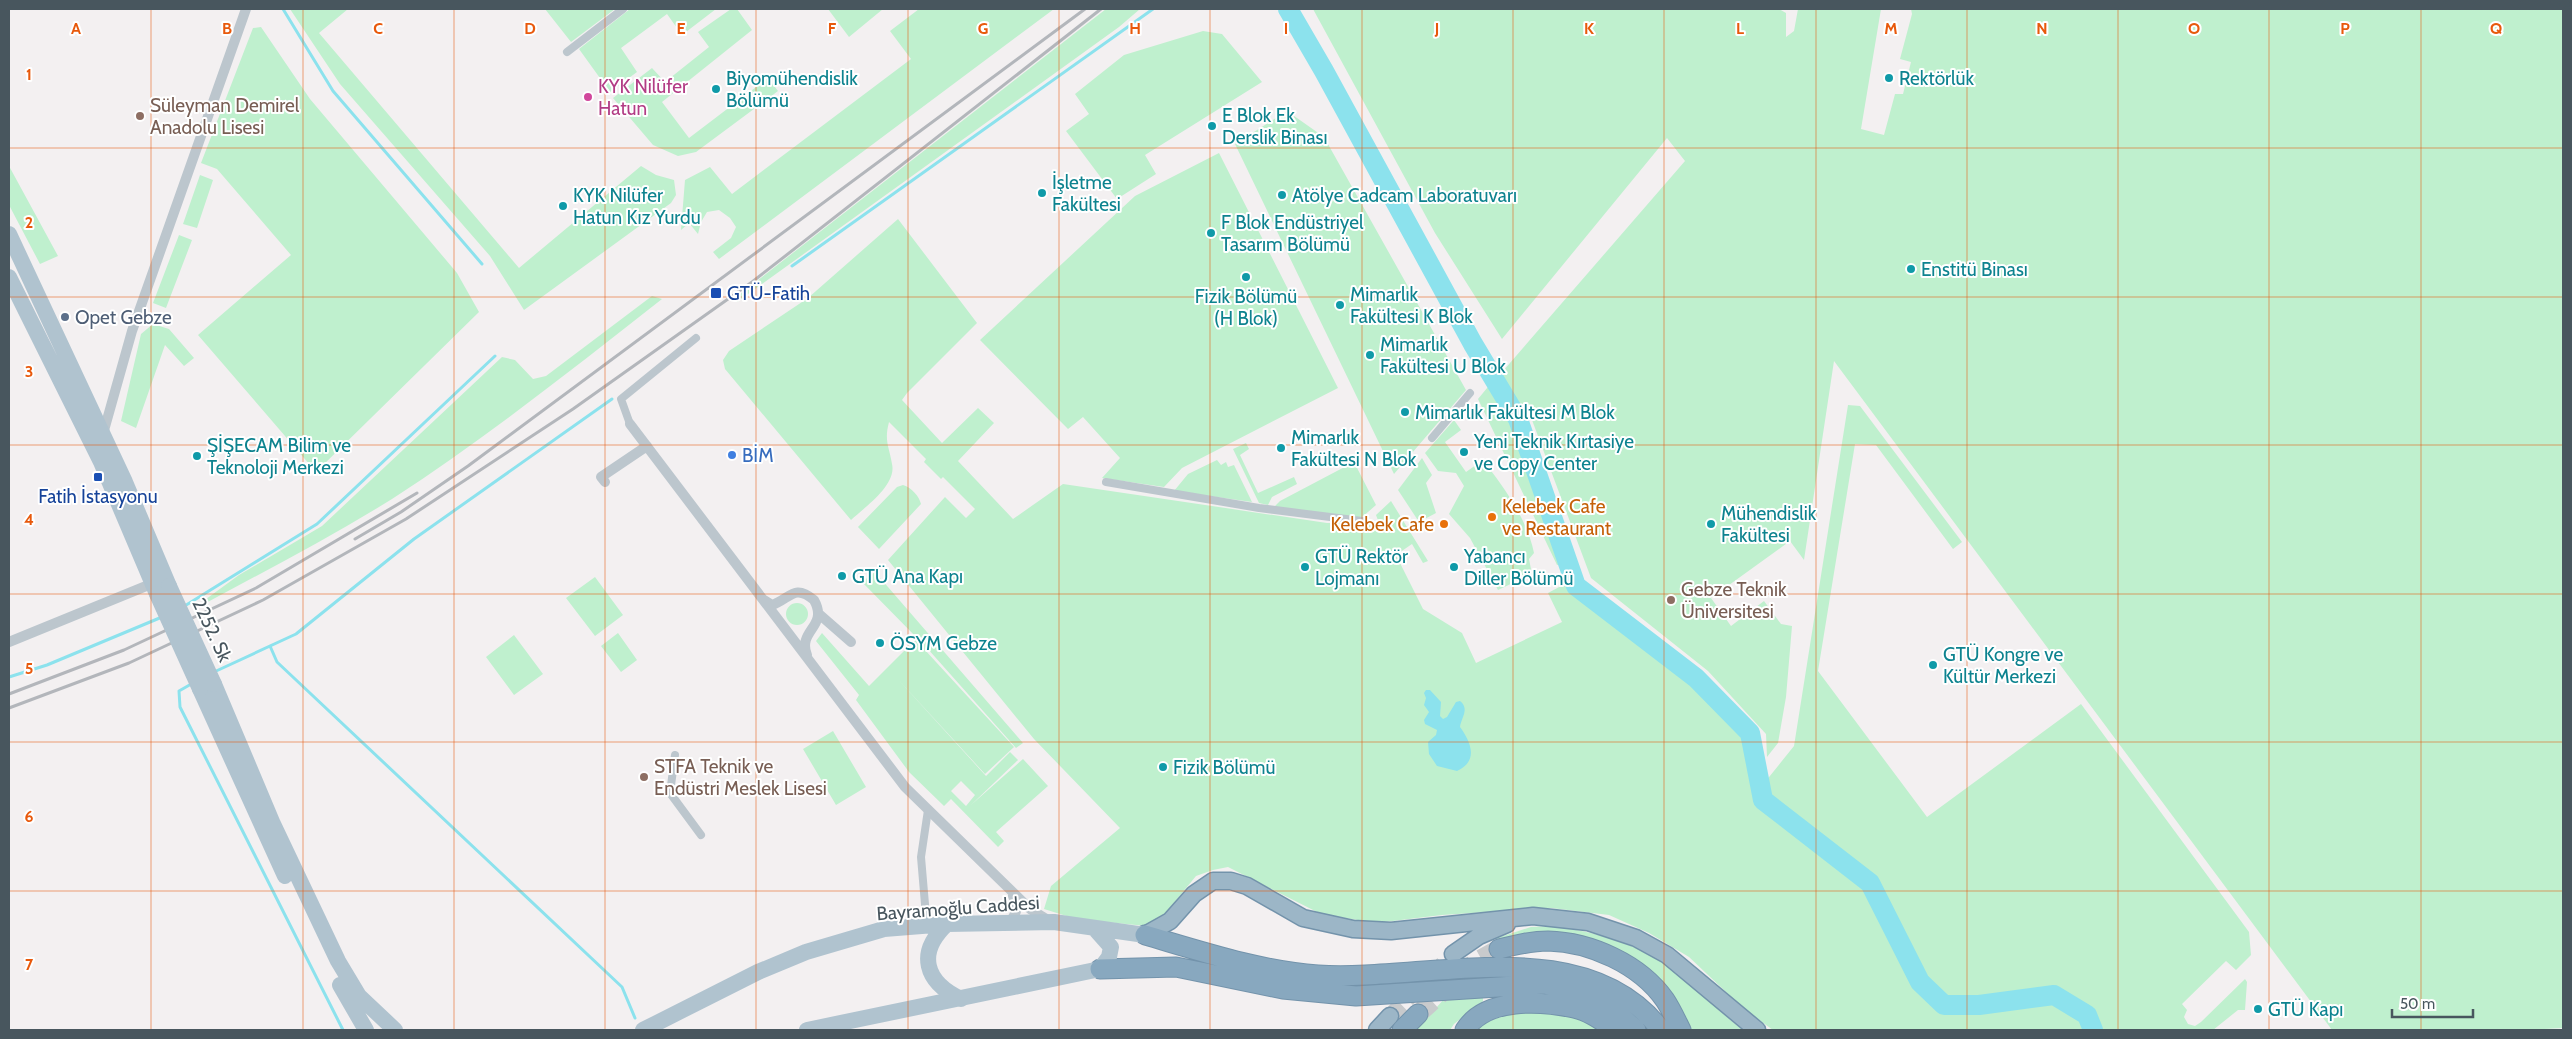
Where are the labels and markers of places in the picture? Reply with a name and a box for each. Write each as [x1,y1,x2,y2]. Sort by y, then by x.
place label: Biyomühendislik Bölümü [726,67,858,112]
place label: Rektörlük [1899,67,1975,90]
marker: Rektörlük [1883,72,1895,84]
place label: KYK Nilüfer Hatun [598,75,688,120]
marker: Biyomühendislik Bölümü [710,83,722,95]
marker: KYK Nilüfer Hatun [582,91,594,103]
place label: Süleyman Demirel Anadolu Lisesi [150,94,300,139]
place label: E Blok Ek Derslik Binası [1222,104,1328,149]
marker: Süleyman Demirel Anadolu Lisesi [134,110,146,122]
marker: E Blok Ek Derslik Binası [1206,120,1218,132]
place label: İşletme Fakültesi [1052,171,1121,216]
place label: KYK Nilüfer Hatun Kız Yurdu [573,184,701,229]
place label: Atölye Cadcam Laboratuvarı [1292,184,1517,207]
marker: İşletme Fakültesi [1036,187,1048,199]
marker: Atölye Cadcam Laboratuvarı [1276,189,1288,201]
marker: KYK Nilüfer Hatun Kız Yurdu [557,200,569,212]
place label: F Blok Endüstriyel Tasarım Bölümü [1221,211,1364,256]
marker: F Blok Endüstriyel Tasarım Bölümü [1205,227,1217,239]
place label: Enstitü Binası [1921,258,2028,281]
marker: Enstitü Binası [1905,263,1917,275]
marker: Fizik Bölümü (H Blok) [1240,271,1252,283]
place label: GTÜ-Fatih [727,282,810,305]
place label: Mimarlık Fakültesi K Blok [1350,283,1473,328]
place label: Fizik Bölümü (H Blok) [1195,285,1297,330]
marker: GTÜ-Fatih [709,286,723,300]
marker: Mimarlık Fakültesi K Blok [1334,299,1346,311]
place label: Opet Gebze [75,306,172,329]
marker: Opet Gebze [59,311,71,323]
place label: Mimarlık Fakültesi U Blok [1380,333,1506,378]
marker: Mimarlık Fakültesi U Blok [1364,349,1376,361]
place label: Mimarlık Fakültesi M Blok [1415,401,1615,424]
marker: Mimarlık Fakültesi M Blok [1399,406,1411,418]
place label: Mimarlık Fakültesi N Blok [1291,426,1417,471]
place label: Yeni Teknik Kırtasiye ve Copy Center [1473,430,1634,475]
place label: ŞİŞECAM Bilim ve Teknoloji Merkezi [207,434,351,479]
marker: Mimarlık Fakültesi N Blok [1275,442,1287,454]
place label: BİM [742,444,774,467]
marker: Yeni Teknik Kırtasiye ve Copy Center [1458,446,1470,458]
marker: BİM [726,449,738,461]
marker: ŞİŞECAM Bilim ve Teknoloji Merkezi [191,450,203,462]
marker: Fatih İstasyonu [92,471,104,483]
place label: Fatih İstasyonu [38,485,158,508]
place label: Kelebek Cafe ve Restaurant [1502,495,1612,540]
place label: Mühendislik Fakültesi [1721,502,1817,547]
marker: Kelebek Cafe ve Restaurant [1486,511,1498,523]
place label: Kelebek Cafe [1330,513,1434,536]
marker: Kelebek Cafe [1438,518,1450,530]
marker: Mühendislik Fakültesi [1705,518,1717,530]
place label: GTÜ Rektör Lojmanı [1315,545,1408,590]
place label: Yabancı Diller Bölümü [1463,545,1573,590]
marker: GTÜ Rektör Lojmanı [1299,561,1311,573]
marker: Yabancı Diller Bölümü [1448,561,1460,573]
place label: GTÜ Ana Kapı [852,565,963,588]
marker: GTÜ Ana Kapı [836,570,848,582]
place label: Gebze Teknik Üniversitesi [1681,578,1787,623]
marker: Gebze Teknik Üniversitesi [1665,594,1677,606]
place label: ÖSYM Gebze [890,632,997,655]
marker: ÖSYM Gebze [874,637,886,649]
place label: GTÜ Kongre ve Kültür Merkezi [1943,643,2063,688]
marker: GTÜ Kongre ve Kültür Merkezi [1927,659,1939,671]
place label: STFA Teknik ve Endüstri Meslek Lisesi [654,755,827,800]
place label: Fizik Bölümü [1173,756,1275,779]
marker: Fizik Bölümü [1157,761,1169,773]
marker: STFA Teknik ve Endüstri Meslek Lisesi [638,771,650,783]
place label: GTÜ Kapı [2268,998,2343,1021]
marker: GTÜ Kapı [2252,1003,2264,1015]

